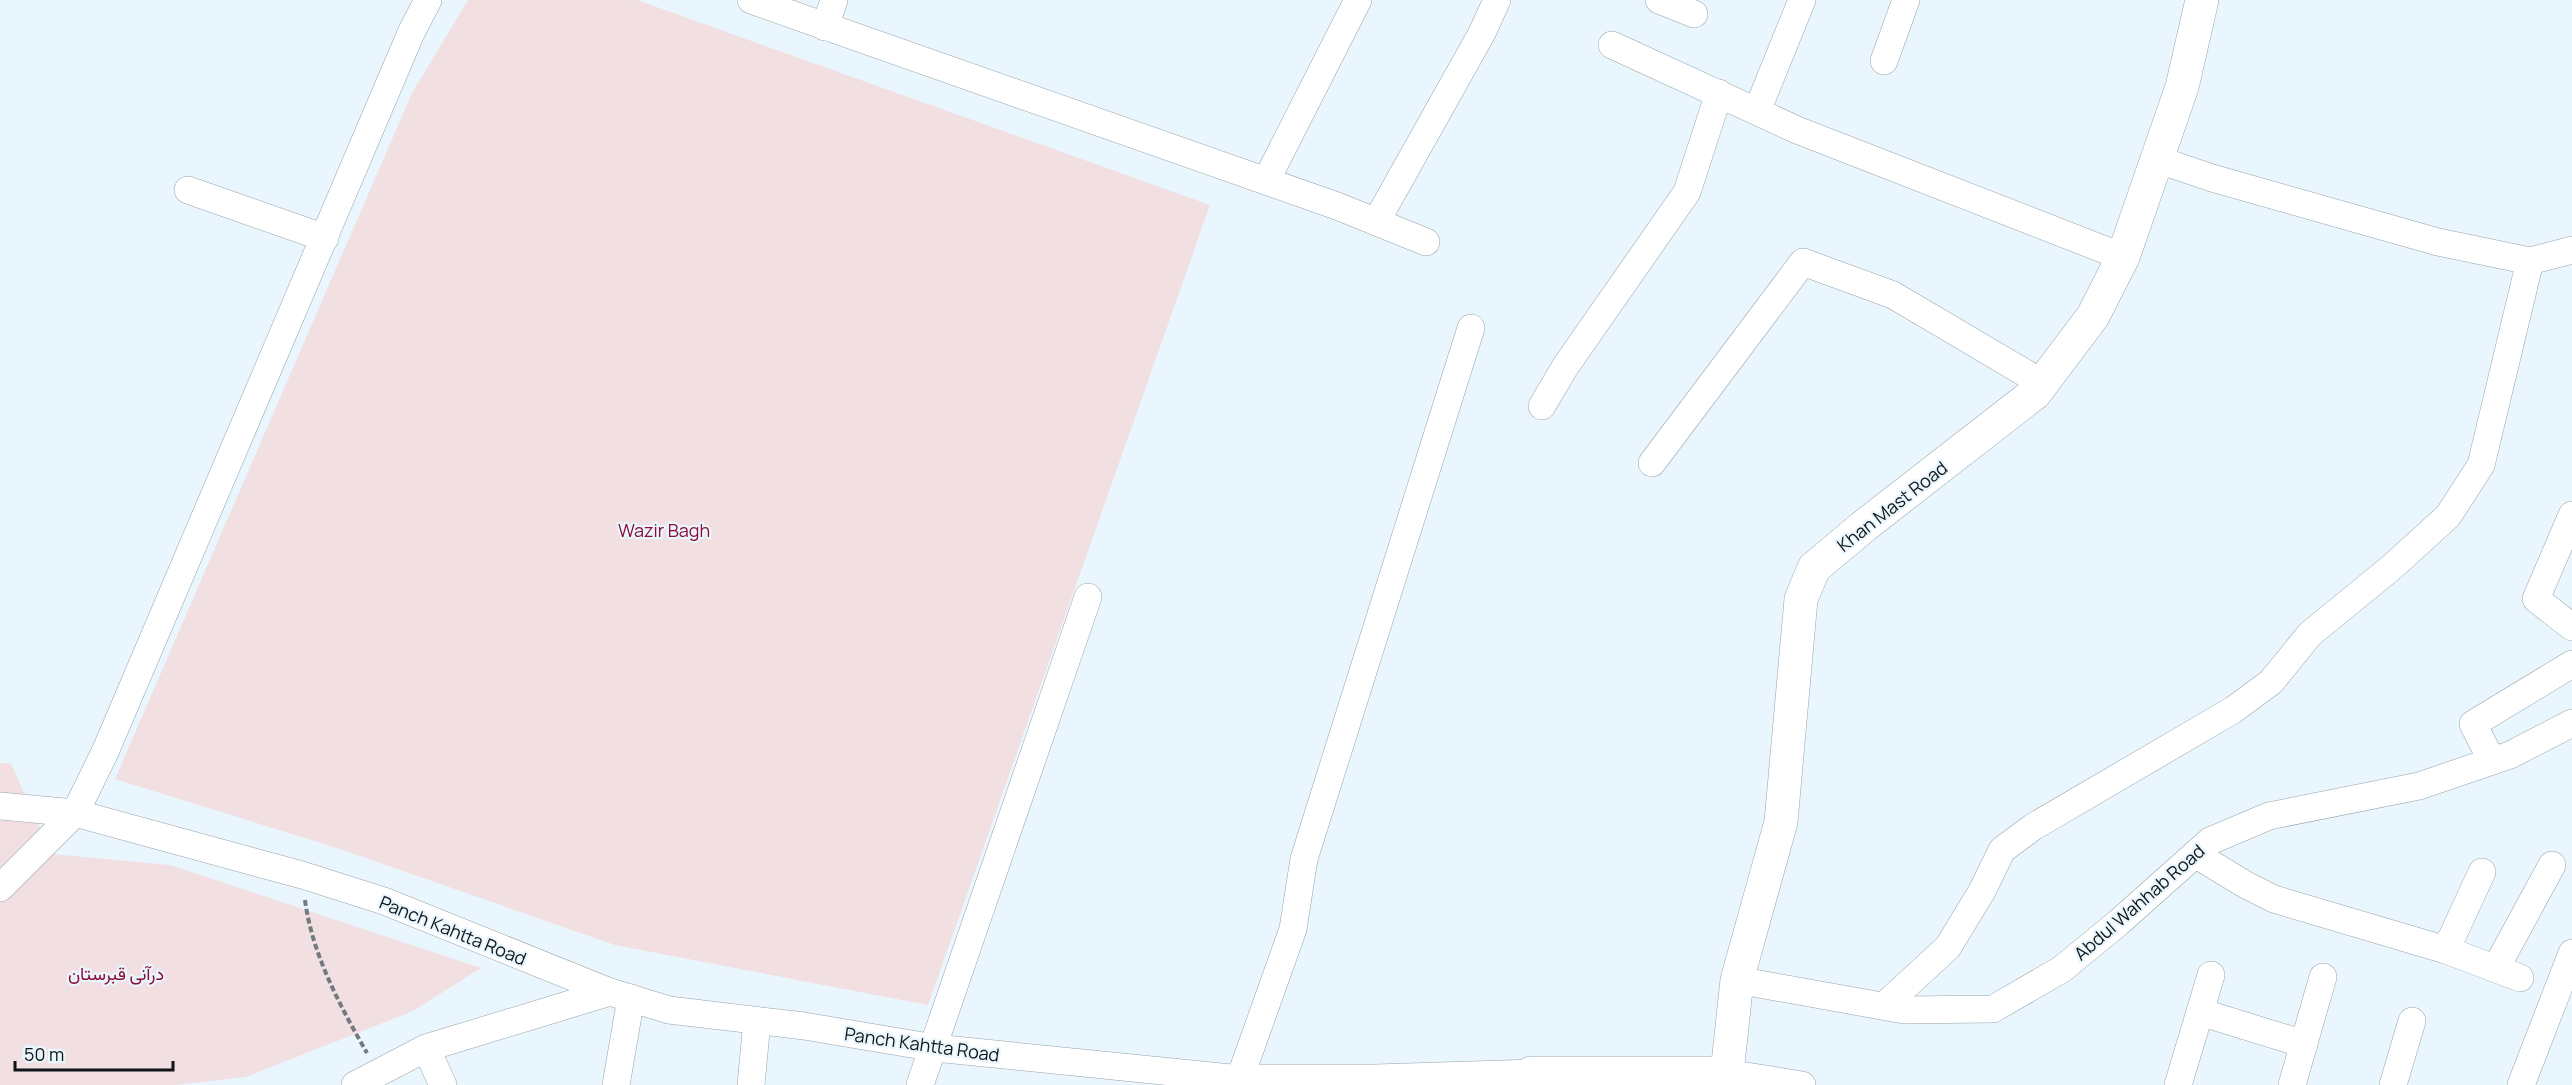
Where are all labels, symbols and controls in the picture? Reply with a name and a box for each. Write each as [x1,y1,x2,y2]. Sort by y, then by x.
street label: Khan Mast Road [1832,455,1952,557]
park label: Wazir Bagh [618,518,710,542]
street label: Abdul Wahhab Road [2069,839,2209,965]
street label: Panch Kahtta Road [376,890,530,970]
park label: درآنی قبرستان [68,961,164,985]
street label: Panch Kahtta Road [843,1021,1001,1067]
scale bar [15,1034,172,1072]
text: 50 m [24,1042,64,1066]

